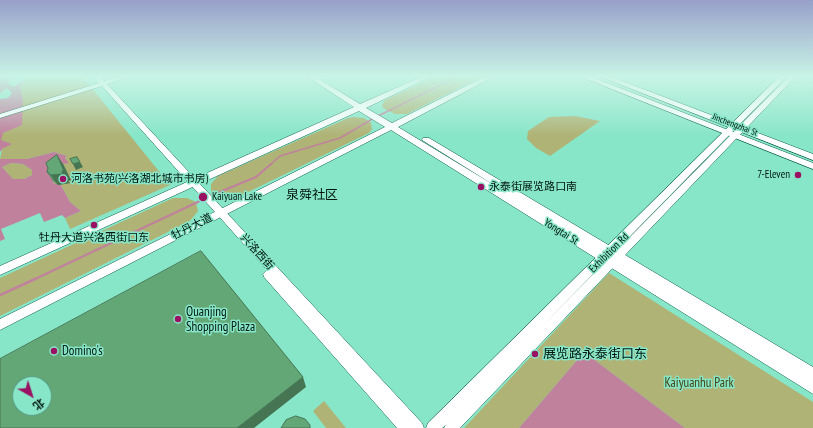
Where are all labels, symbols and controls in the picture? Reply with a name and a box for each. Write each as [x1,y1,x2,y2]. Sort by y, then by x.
street label: Jinchengzhai St [711,111,759,139]
place label: 7-Eleven [757,168,790,182]
marker: 7-Eleven [793,170,803,180]
place label: 河洛书苑(兴洛湖北城市书房) [71,172,208,186]
marker: 河洛书苑(兴洛湖北城市书房) [58,174,68,184]
place label: 永泰街展览路口南 [489,180,577,194]
marker: 永泰街展览路口南 [476,182,486,192]
district label: 泉舜社区 [286,187,338,203]
place label: Kaiyuan Lake [212,190,262,204]
marker: Kaiyuan Lake [197,191,209,203]
street label: 牡丹大道 [169,211,215,243]
street label: Yongtai St [541,216,581,248]
marker: 牡丹大道兴洛西街口东 [89,220,99,230]
street label: Exhibition Rd [586,230,632,276]
place label: 牡丹大道兴洛西街口东 [39,231,149,245]
street label: 兴洛西街 [237,231,277,273]
place label: Quanjing Shopping Plaza [186,304,255,335]
marker: Quanjing Shopping Plaza [173,314,183,324]
place label: Domino's [62,343,103,359]
marker: Domino's [49,346,59,356]
place label: 展览路永泰街口东 [543,346,647,362]
marker: 展览路永泰街口东 [530,349,540,359]
park label: Kaiyuanhu Park [664,375,734,391]
north arrow [12,376,52,416]
text: 北 [30,396,48,413]

